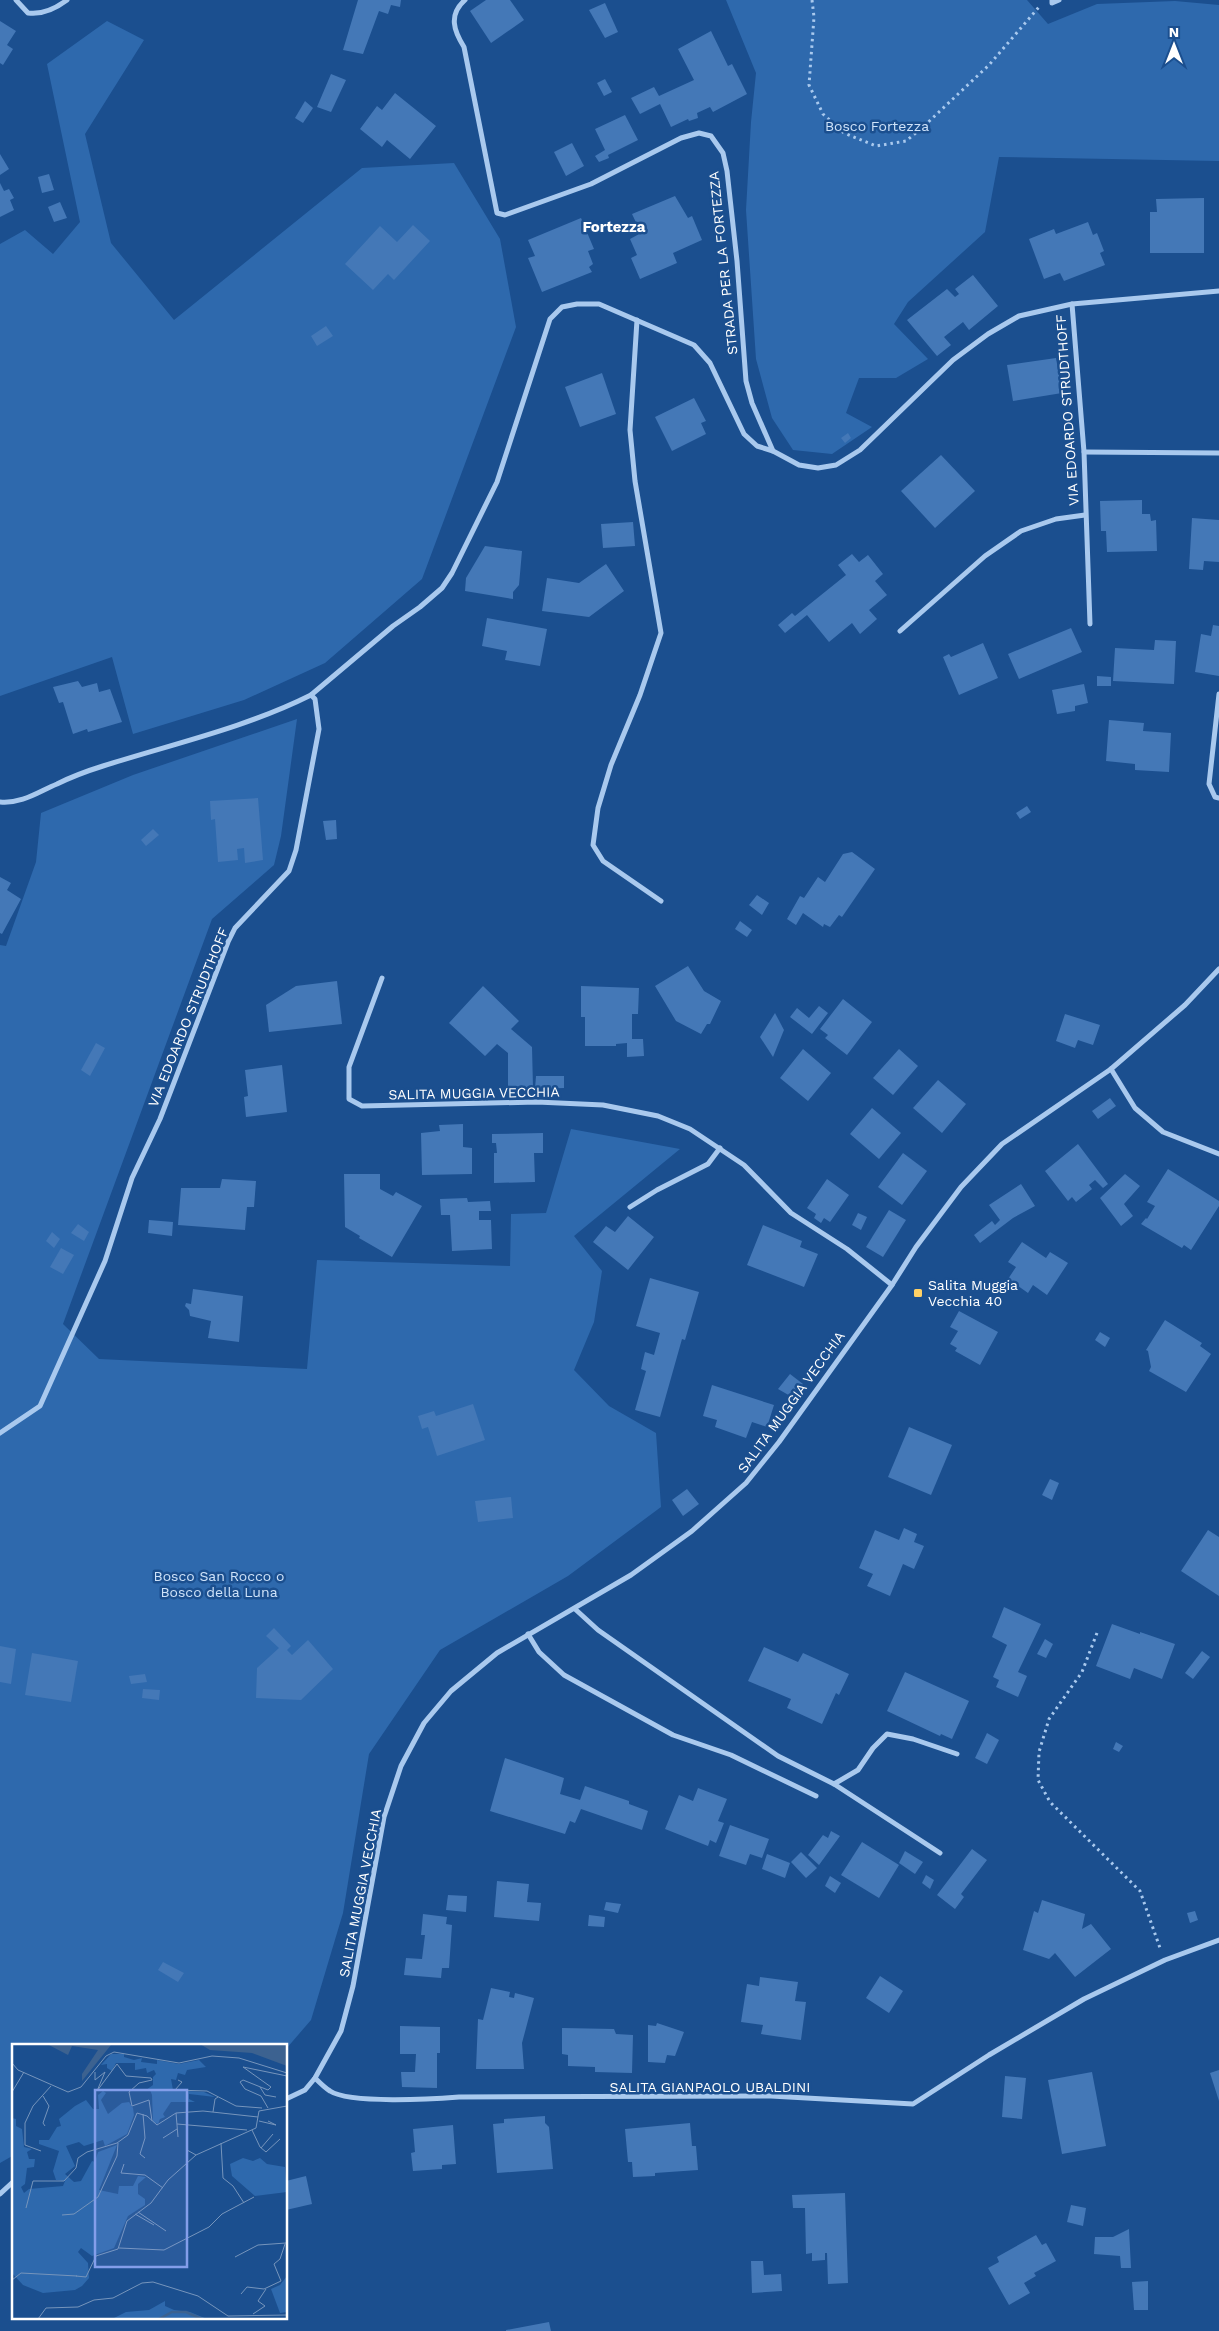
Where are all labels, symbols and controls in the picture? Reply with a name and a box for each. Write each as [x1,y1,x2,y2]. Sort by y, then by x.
north arrow [1149,20,1199,70]
text: N [1169,24,1179,40]
park label: Bosco Fortezza [825,118,929,134]
street label: STRADA PER LA FORTEZZA [705,171,741,355]
district label: Fortezza [582,218,646,236]
street label: VIA EDOARDO STRUDTHOFF [1052,314,1082,506]
street label: VIA EDOARDO STRUDTHOFF [145,925,231,1109]
street label: SALITA MUGGIA VECCHIA [388,1084,560,1102]
place label: Salita Muggia Vecchia 40 [928,1277,1018,1309]
marker: Salita Muggia Vecchia 40 [912,1287,924,1299]
street label: SALITA MUGGIA VECCHIA [734,1328,848,1476]
park label: Bosco San Rocco o Bosco della Luna [154,1568,284,1600]
street label: SALITA MUGGIA VECCHIA [336,1807,384,1979]
inset map [12,2044,288,2318]
street label: SALITA GIANPAOLO UBALDINI [610,2079,810,2095]

